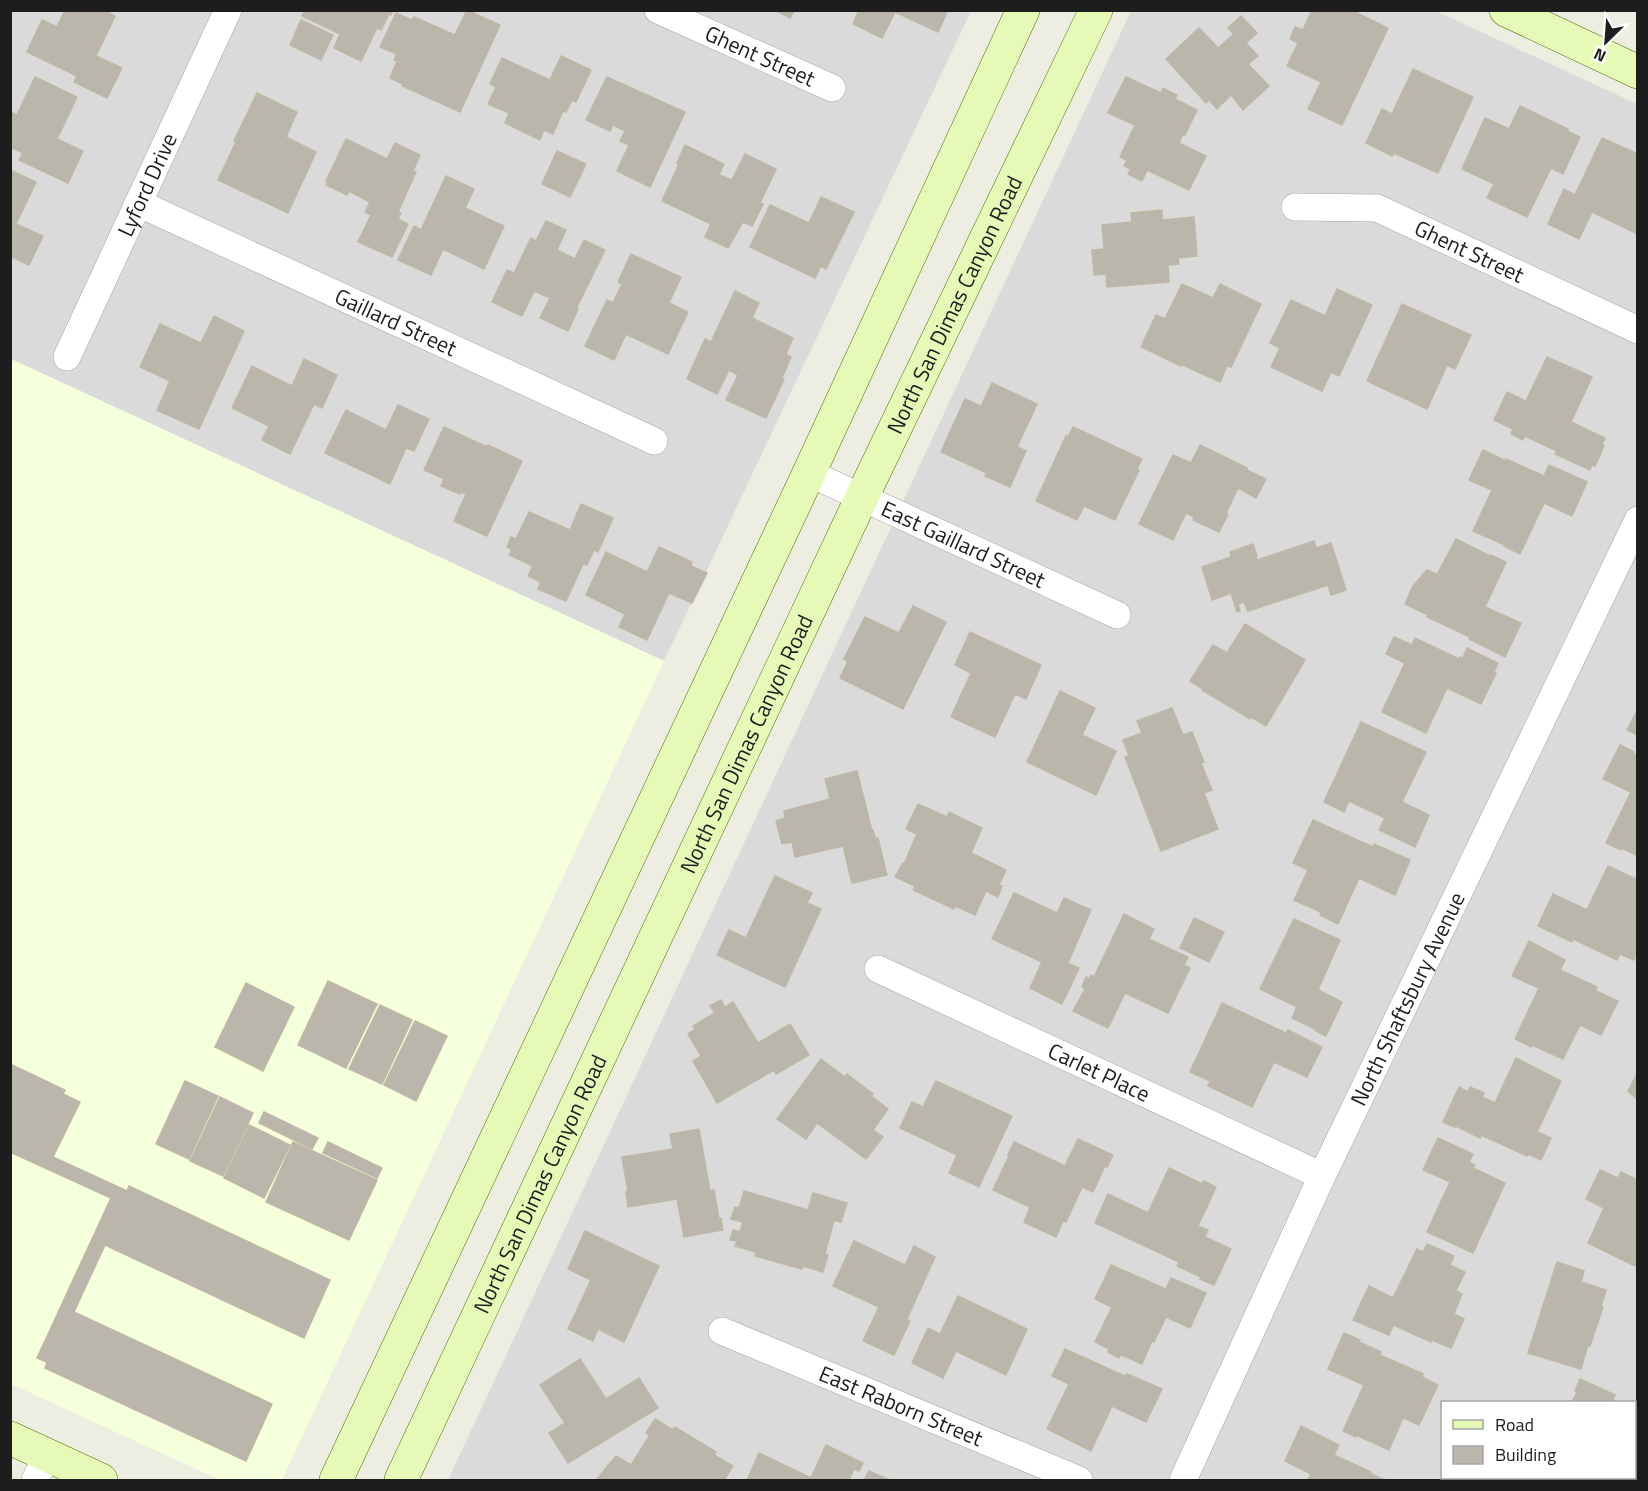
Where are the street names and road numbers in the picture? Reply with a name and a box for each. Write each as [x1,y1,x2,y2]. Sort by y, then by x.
street label: Ghent Street [700,16,821,95]
street label: Lyford Drive [108,127,186,242]
street label: North San Dimas Canyon Road [878,170,1031,440]
street label: Ghent Street [1409,211,1530,292]
street label: Gaillard Street [329,279,463,365]
street label: East Gaillard Street [876,492,1051,597]
street label: North San Dimas Canyon Road [671,609,822,879]
street label: North Shaftsbury Avenue [1341,886,1473,1111]
street label: Carlet Place [1043,1034,1156,1111]
street label: North San Dimas Canyon Road [464,1049,615,1319]
street label: East Raborn Street [814,1356,989,1455]

